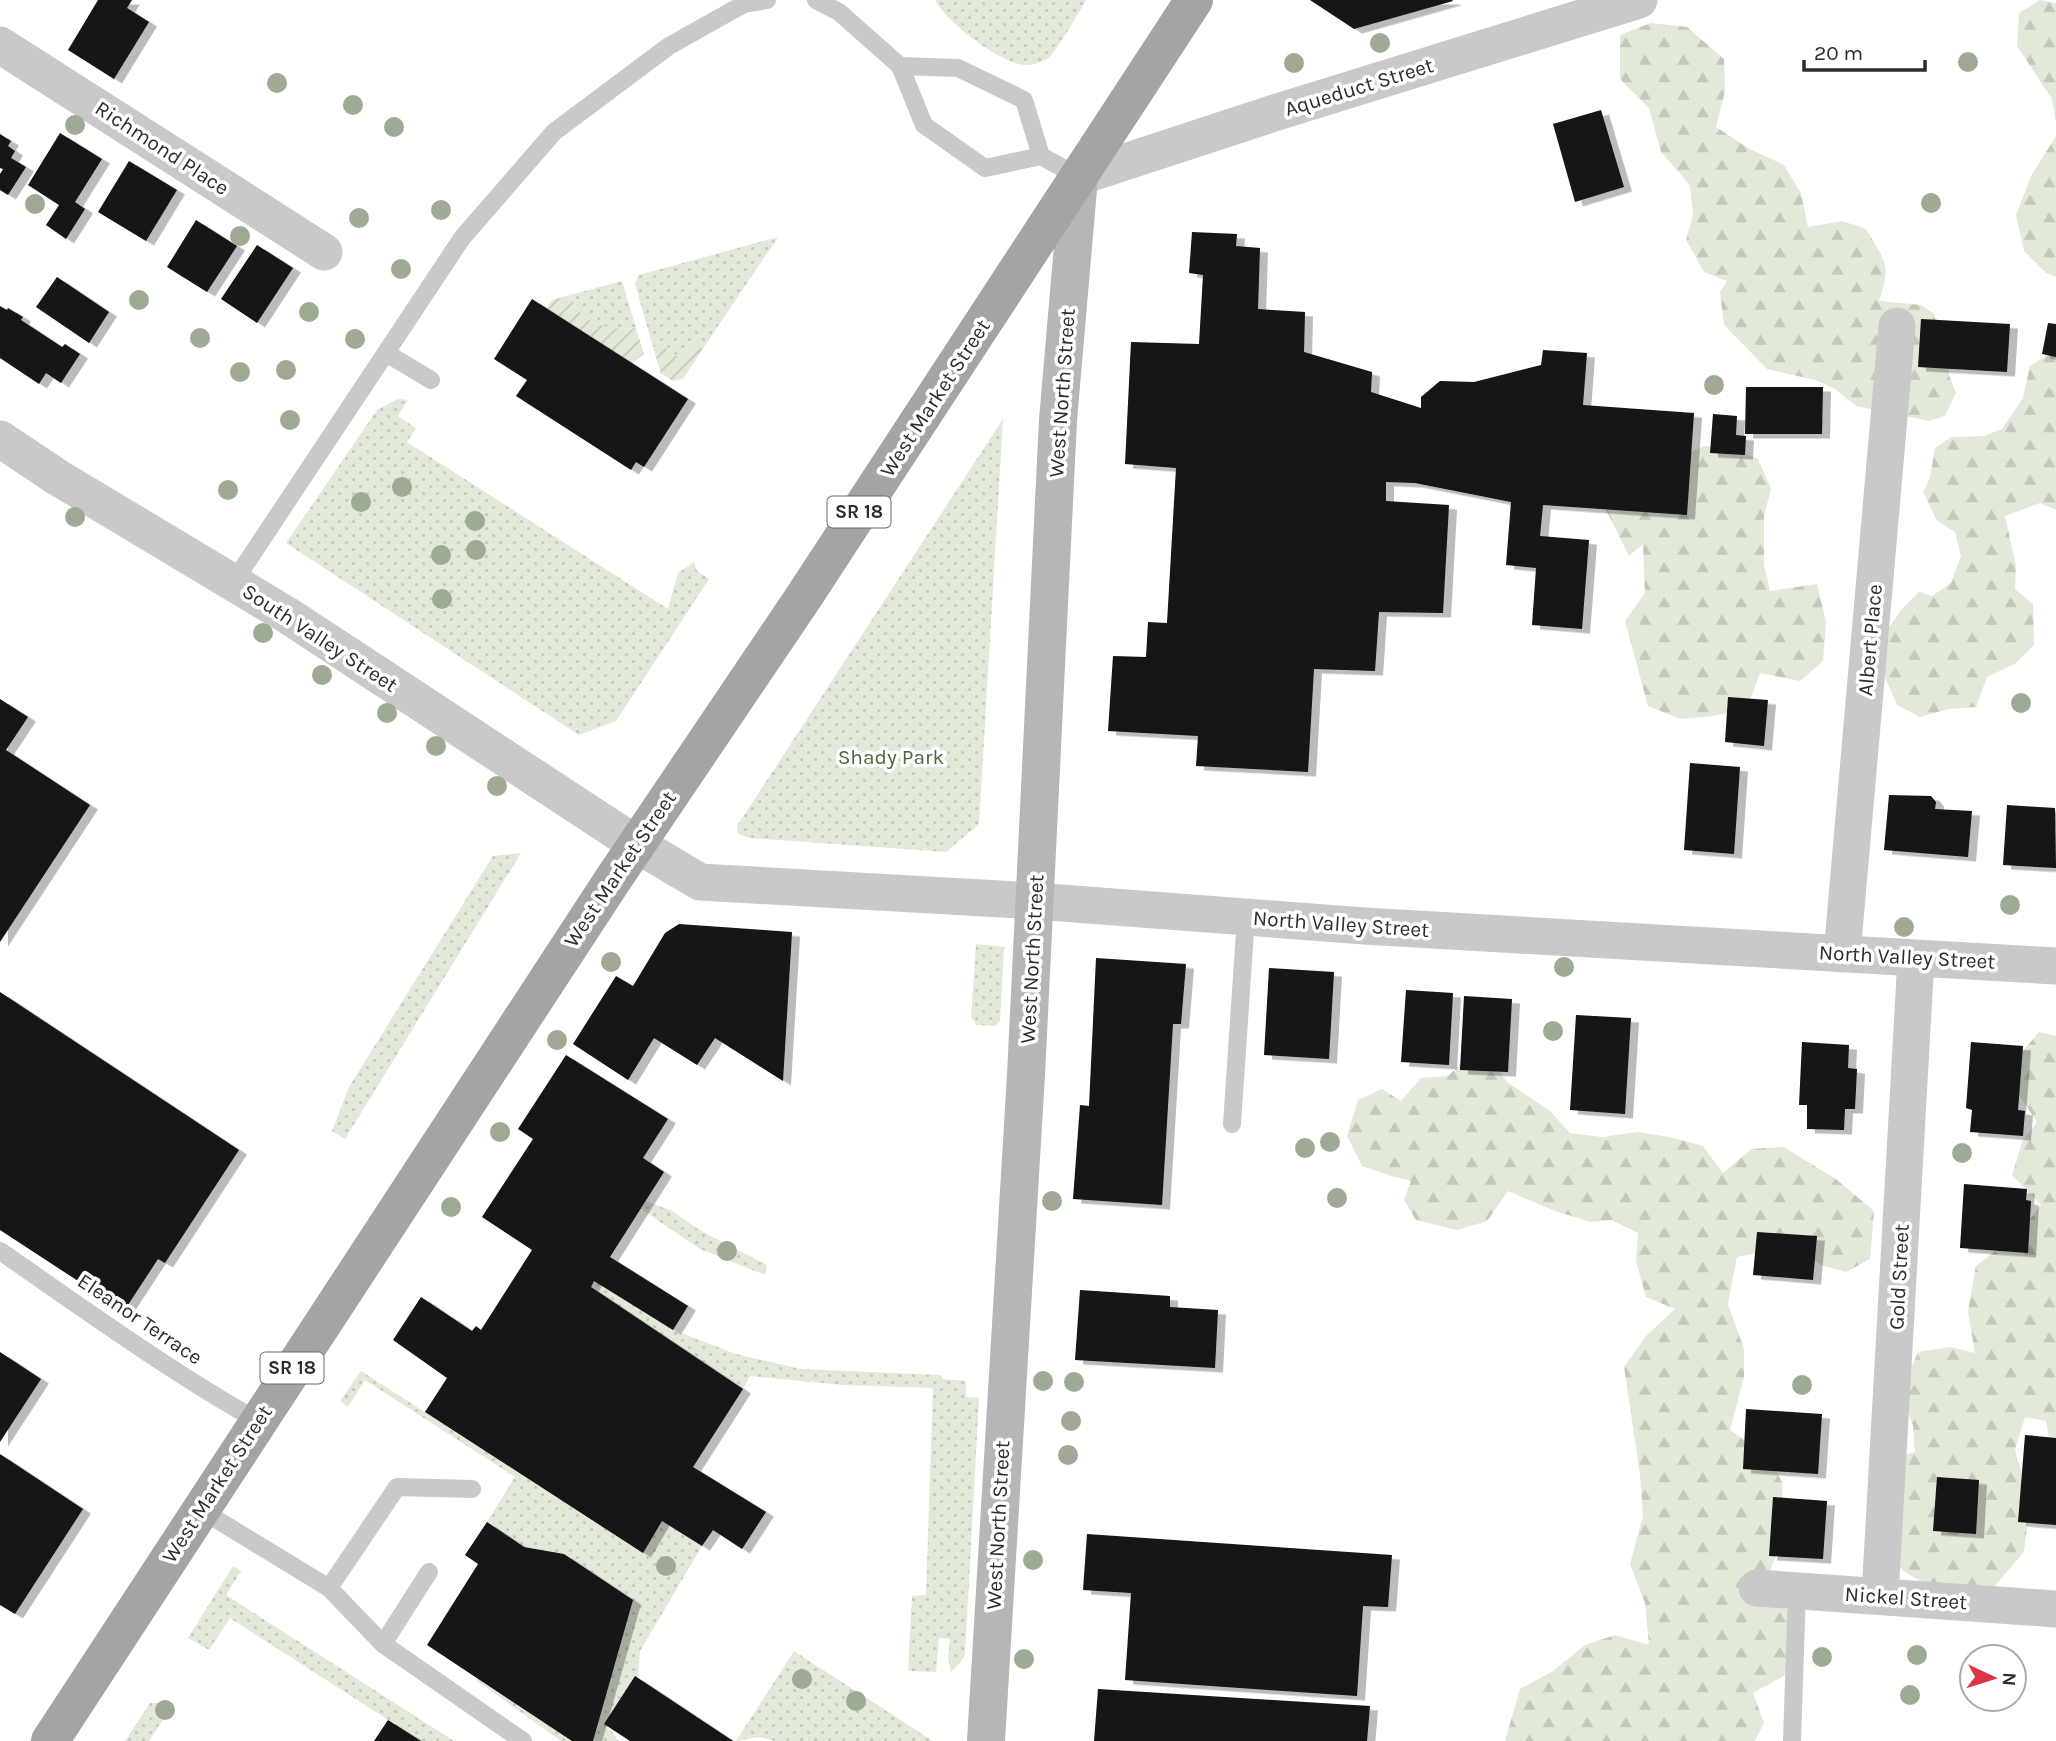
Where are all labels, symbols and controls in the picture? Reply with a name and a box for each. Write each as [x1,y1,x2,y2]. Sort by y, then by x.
scale bar [1804,28,1925,72]
text: 20 m [1814,41,1863,65]
street label: Aqueduct Street [1282,53,1436,121]
street label: Richmond Place [91,96,233,200]
street label: West North Street [1044,308,1080,478]
street label: West Market Street [875,315,995,481]
road number: SR 18 [828,496,890,527]
street label: South Valley Street [238,579,402,697]
street label: Albert Place [1853,583,1887,697]
park label: Shady Park [838,745,945,769]
street label: West Market Street [559,786,681,952]
street label: West North Street [1016,874,1048,1044]
street label: North Valley Street [1252,906,1430,942]
street label: North Valley Street [1818,940,1996,974]
street label: Gold Street [1884,1223,1914,1331]
street label: Eleanor Terrace [73,1269,207,1369]
road number: SR 18 [260,1352,324,1384]
street label: West Market Street [157,1401,277,1567]
street label: West North Street [982,1440,1014,1610]
street label: Nickel Street [1844,1582,1968,1614]
north arrow [1958,1643,2028,1713]
text: N [1998,1672,2020,1687]

